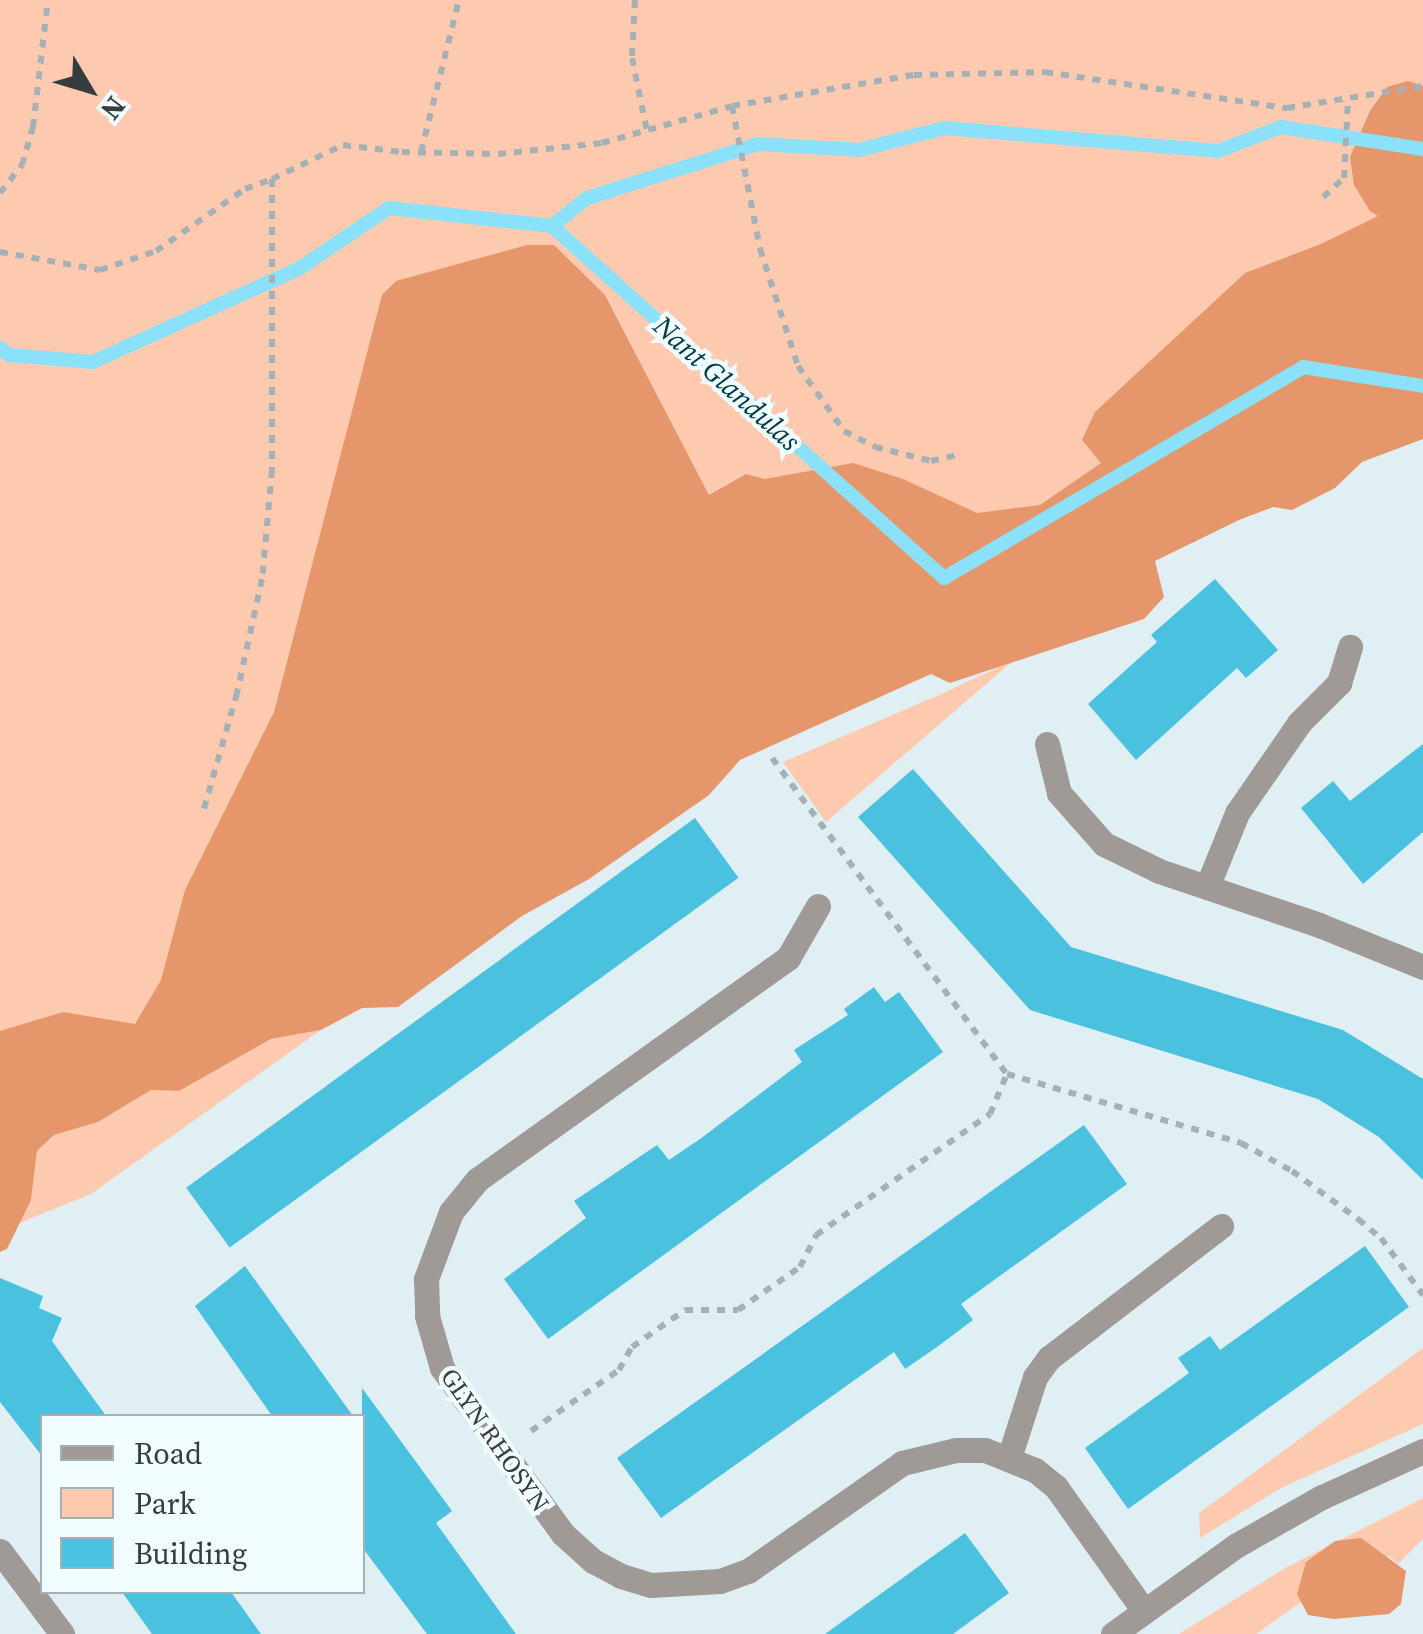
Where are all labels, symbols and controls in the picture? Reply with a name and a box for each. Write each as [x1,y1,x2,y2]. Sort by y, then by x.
north arrow [40,40,140,140]
text: N [92,89,135,128]
water label: Nant Glandulas [647,309,807,457]
street label: GLYN RHOSYN [434,1362,556,1518]
legend [40,1414,365,1594]
text: Road [134,1433,202,1474]
text: Park [134,1483,196,1524]
text: Building [134,1533,247,1574]

